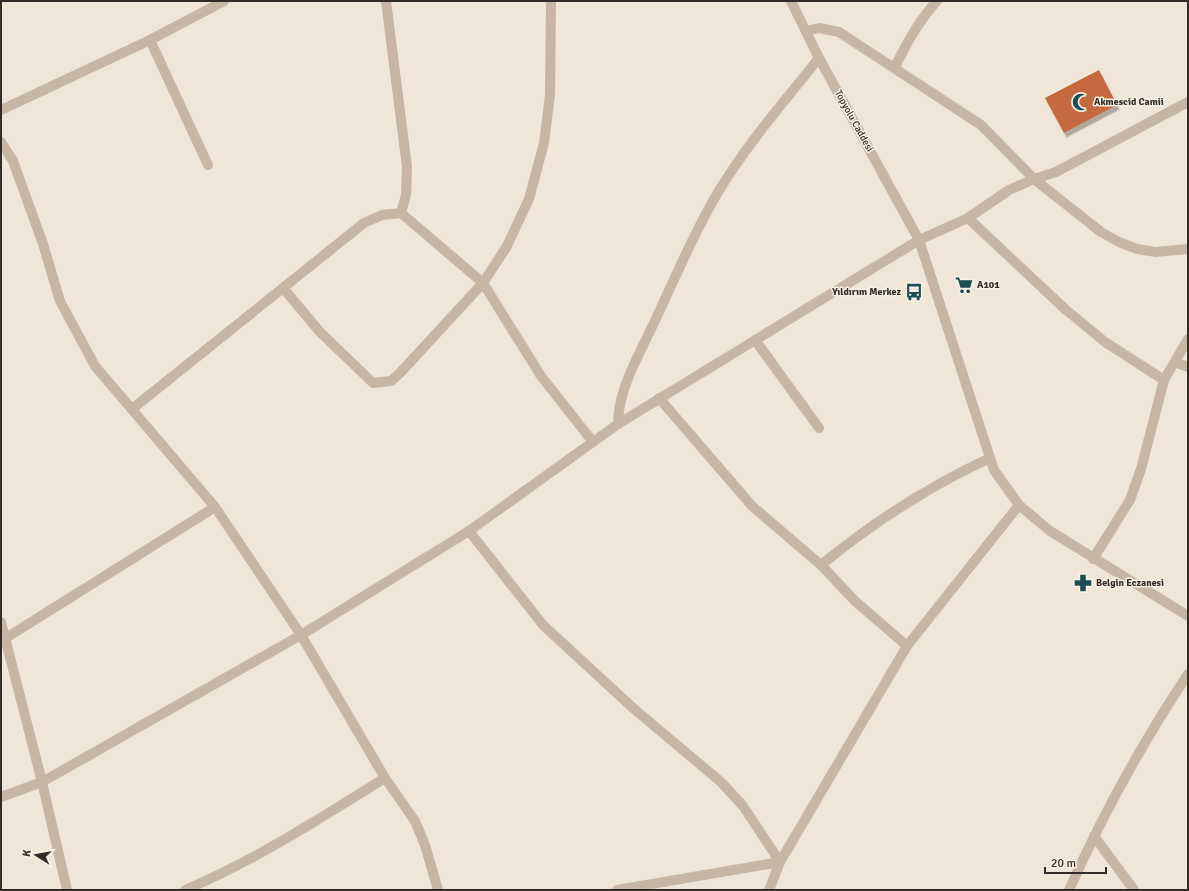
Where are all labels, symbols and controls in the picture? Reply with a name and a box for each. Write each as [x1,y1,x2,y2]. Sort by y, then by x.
street label: Topyolu Caddesi [832,88,876,154]
mosque icon: Akmescid Camii [1071,92,1091,112]
place label: Akmescid Camii [1094,96,1164,108]
supermarket icon: A101 [954,275,974,295]
place label: A101 [977,279,1000,291]
bus stop icon: Yıldırım Merkez [904,282,924,302]
place label: Yıldırım Merkez [831,286,902,298]
pharmacy icon: Belgin Eczanesi [1073,573,1093,593]
place label: Belgin Eczanesi [1096,577,1164,589]
north arrow [16,835,56,875]
text: K [20,848,34,858]
scale bar [1045,849,1106,875]
text: 20 m [1051,856,1076,871]

